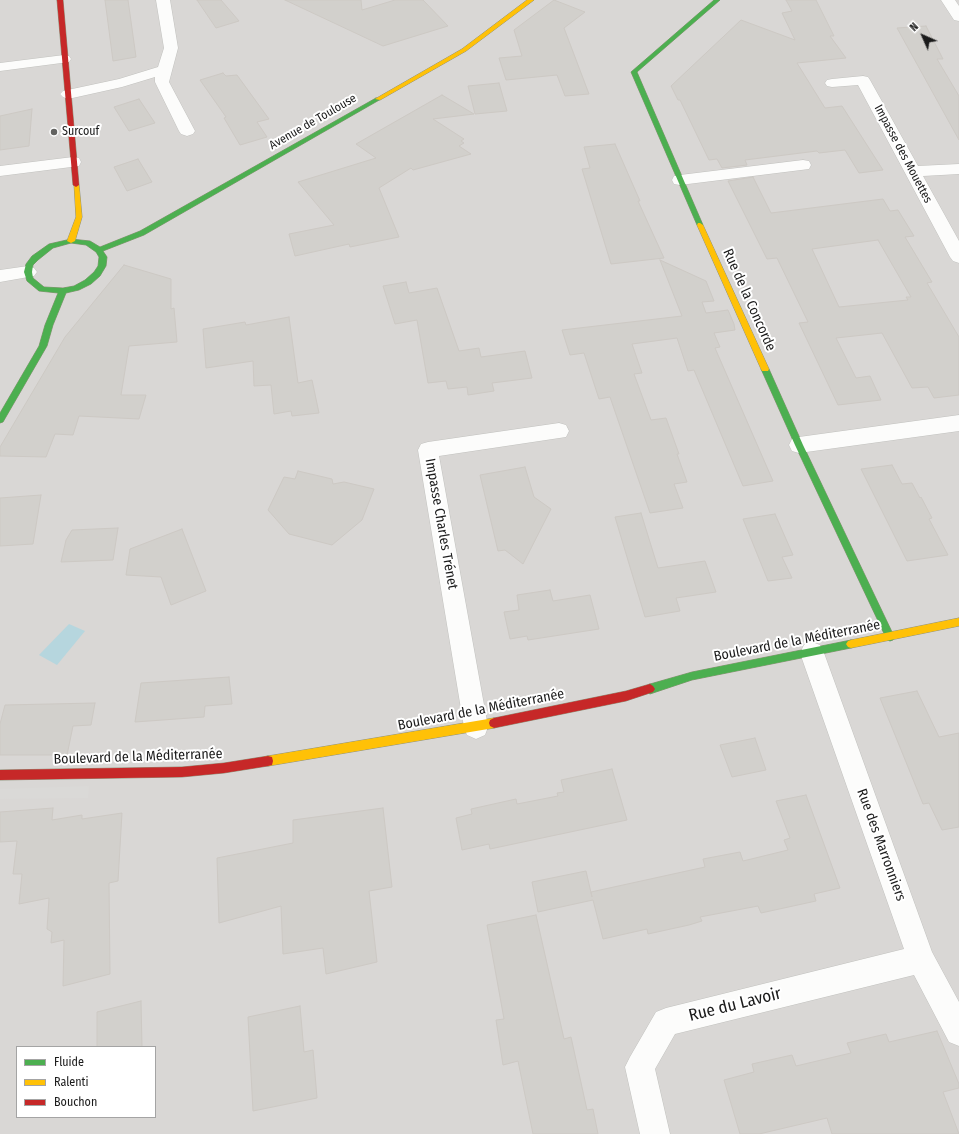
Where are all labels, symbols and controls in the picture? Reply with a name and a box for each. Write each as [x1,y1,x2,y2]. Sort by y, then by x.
north arrow [903,16,943,56]
text: N [907,20,921,34]
street label: Avenue de Toulouse [267,91,359,153]
street label: Impasse des Mouettes [871,102,935,206]
place label: Surcouf [62,125,99,139]
marker: Surcouf [49,127,59,137]
street label: Rue de la Concorde [719,246,779,354]
street label: Impasse Charles Trénet [421,457,461,591]
street label: Boulevard de la Méditerranée [712,617,882,665]
street label: Boulevard de la Méditerranée [396,686,566,734]
street label: Boulevard de la Méditerranée [53,746,223,768]
street label: Rue des Marronniers [853,787,909,903]
street label: Rue du Lavoir [687,984,783,1026]
legend [16,1046,156,1118]
text: Fluide [54,1055,84,1069]
text: Ralenti [54,1075,89,1089]
text: Bouchon [54,1095,97,1109]

